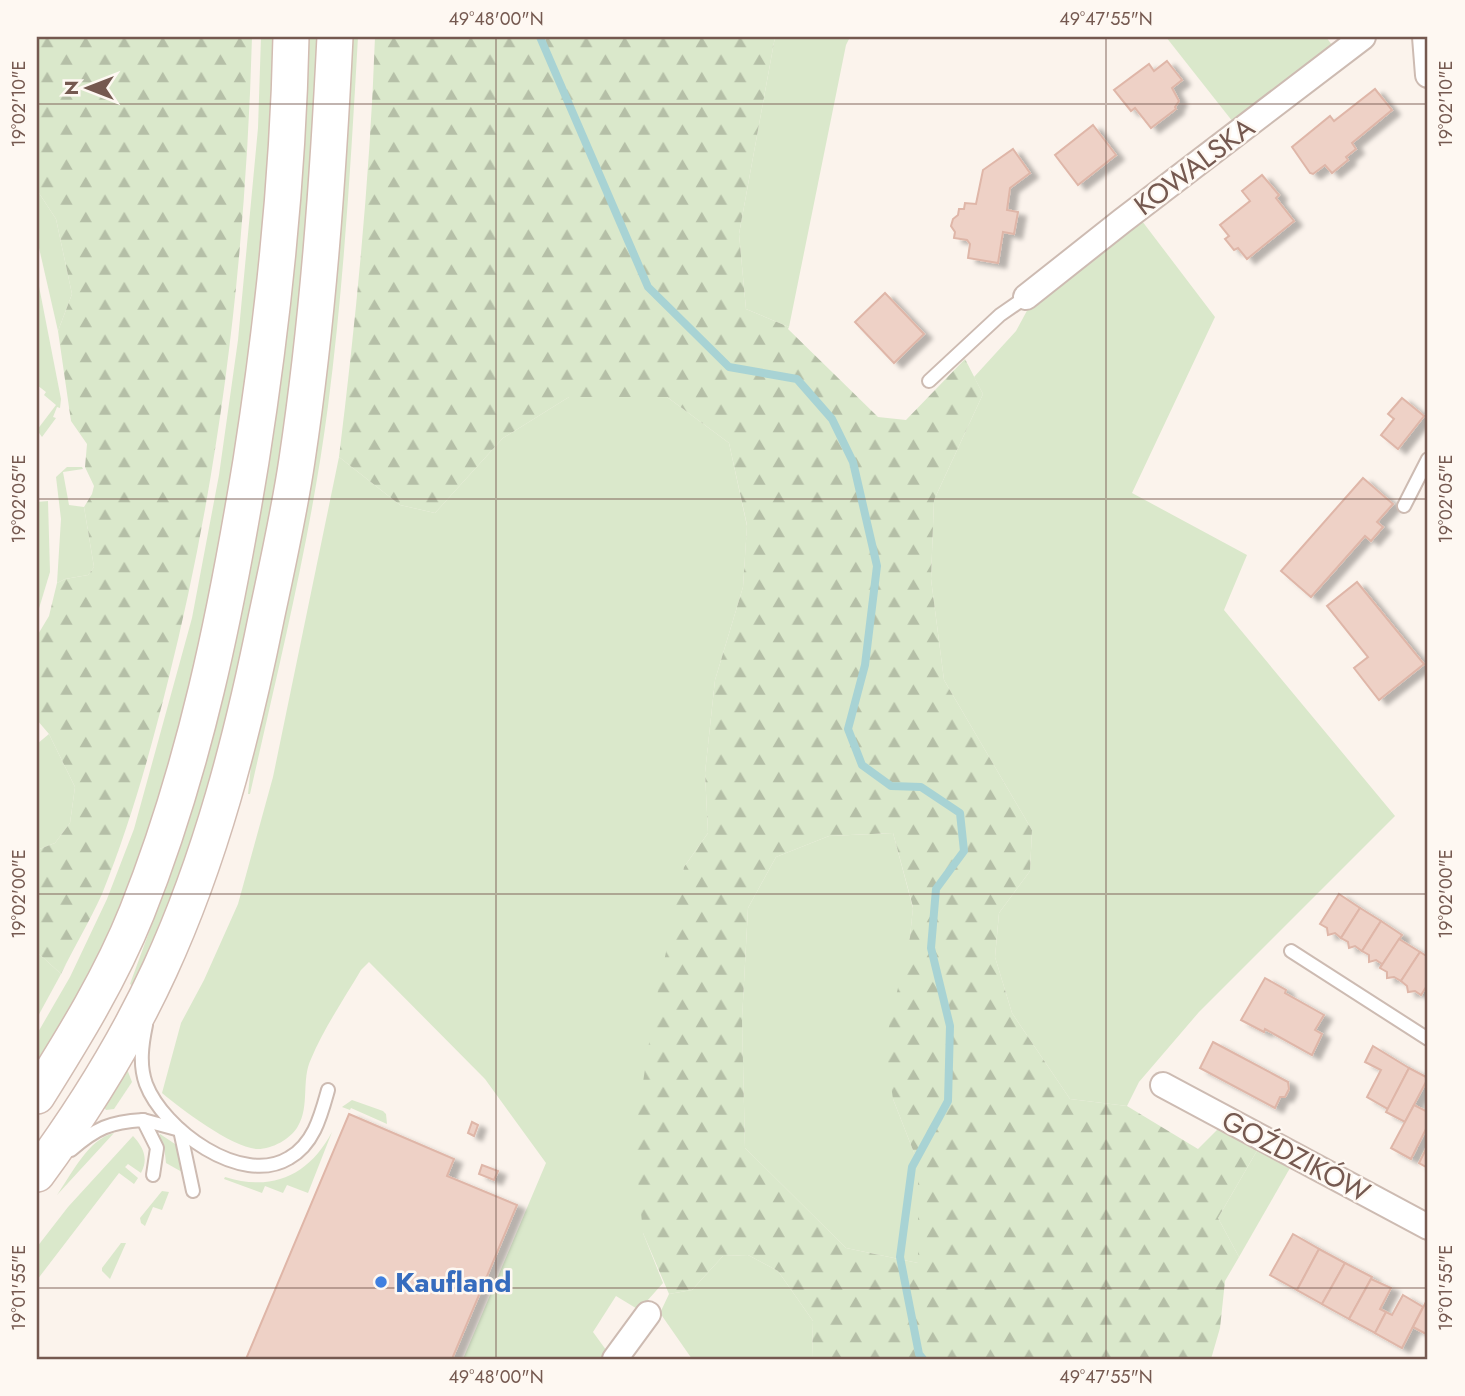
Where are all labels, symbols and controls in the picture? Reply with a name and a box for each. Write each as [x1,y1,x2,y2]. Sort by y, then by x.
text: 49°48'00"N [448,6,544,32]
text: 49°47'55"N [1059,6,1153,32]
north arrow [52,52,122,122]
text: 19°02'10"E [6,61,32,147]
text: 19°02'10"E [1433,61,1459,147]
text: N [58,80,85,96]
street label: KOWALSKA [1126,107,1263,225]
text: 19°02'05"E [6,455,32,543]
text: 19°02'05"E [1433,455,1459,543]
text: 19°02'00"E [6,849,32,939]
text: 19°02'00"E [1433,849,1459,939]
street label: GOŹDZIKÓW [1214,1100,1378,1213]
text: 19°01'55"E [6,1245,32,1331]
text: 19°01'55"E [1433,1245,1459,1331]
place label: Kaufland [395,1262,511,1303]
marker: Kaufland [373,1274,389,1290]
text: 49°48'00"N [448,1364,544,1390]
text: 49°47'55"N [1059,1364,1153,1390]

